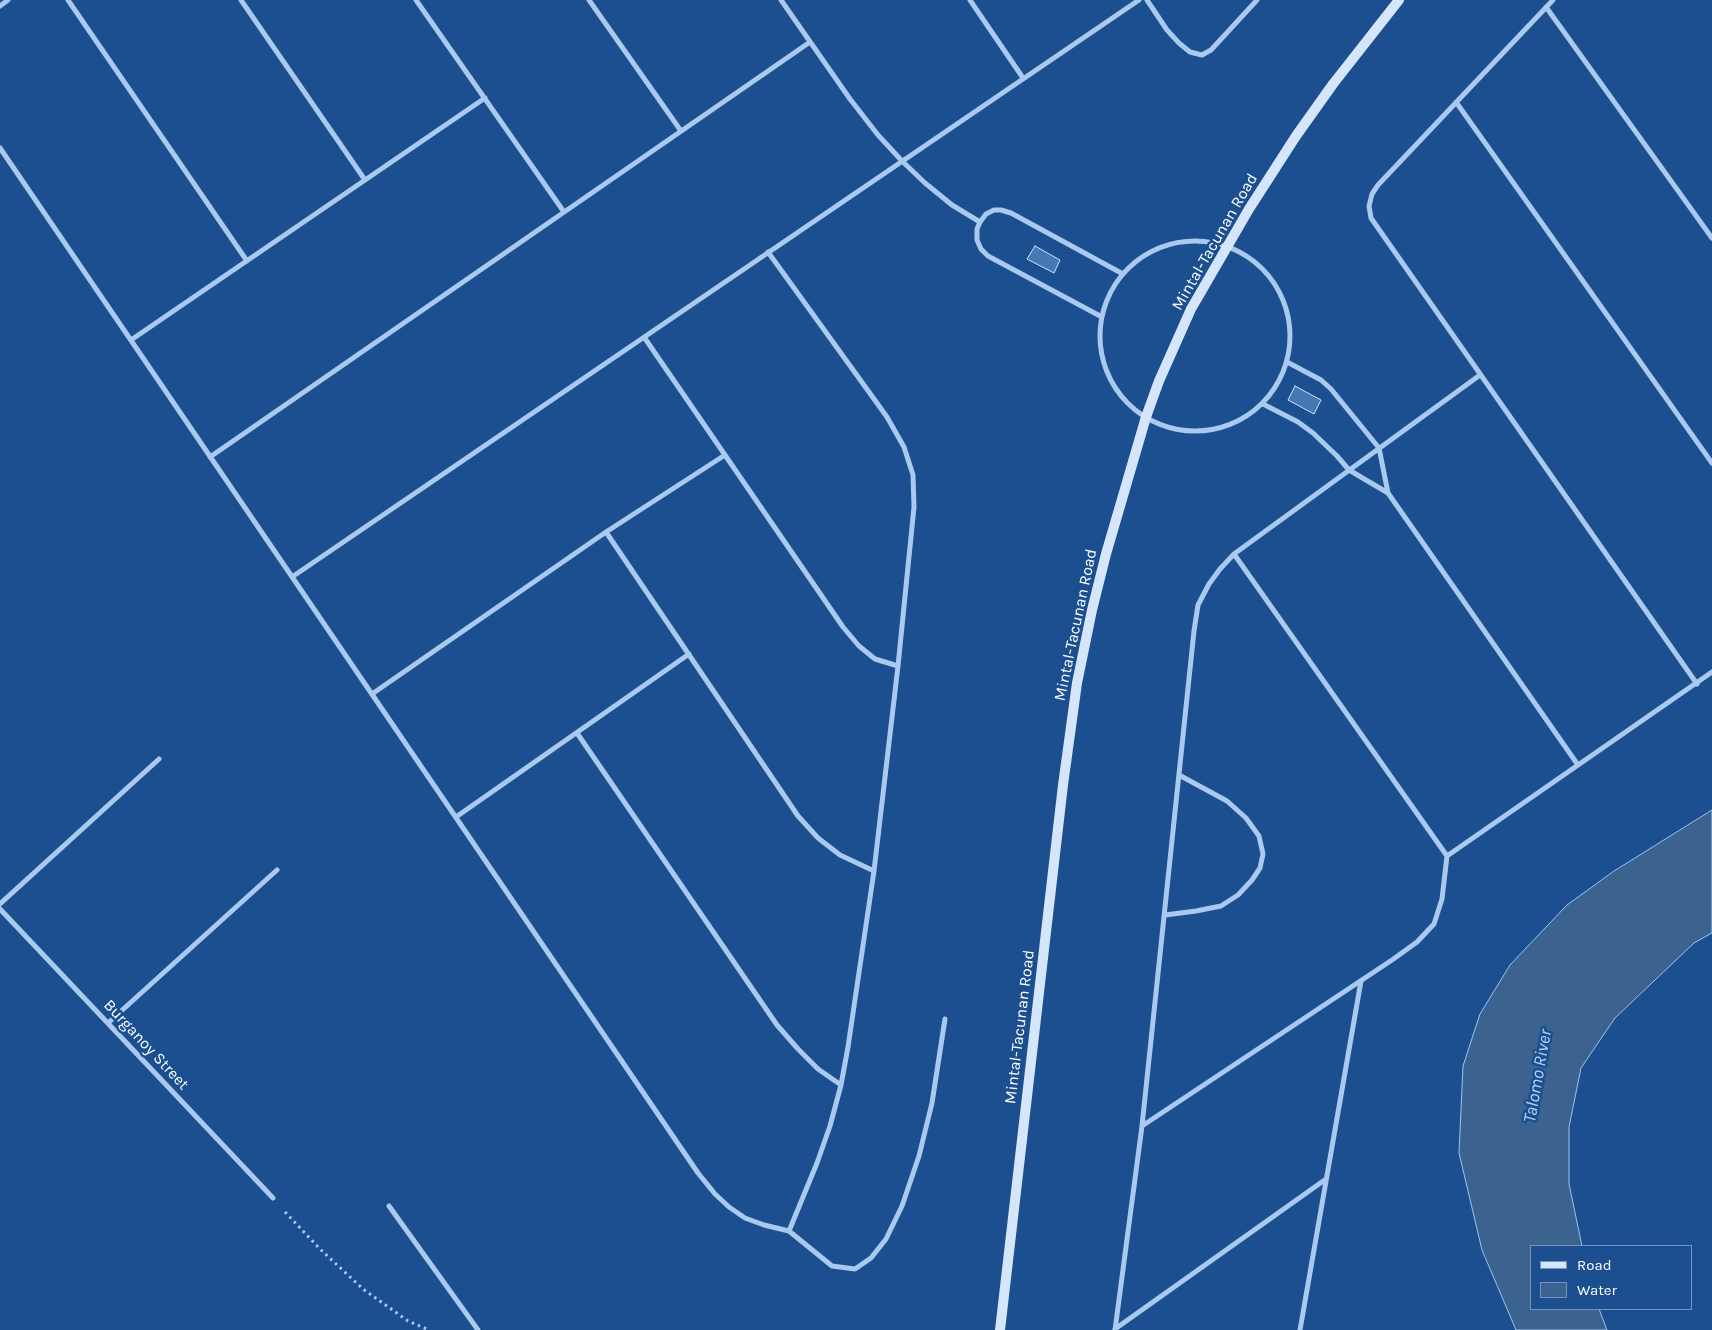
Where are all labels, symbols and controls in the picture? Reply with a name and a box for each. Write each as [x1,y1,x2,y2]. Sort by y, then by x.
street label: Mintal-Tacunan Road [1168,170,1262,314]
street label: Mintal-Tacunan Road [1050,547,1102,703]
street label: Mintal-Tacunan Road [1001,949,1039,1105]
street label: Burganoy Street [99,996,193,1094]
water label: Talomo River [1519,1028,1557,1124]
legend [1530,1245,1692,1310]
text: Road [1577,1256,1612,1274]
text: Water [1577,1281,1617,1299]

